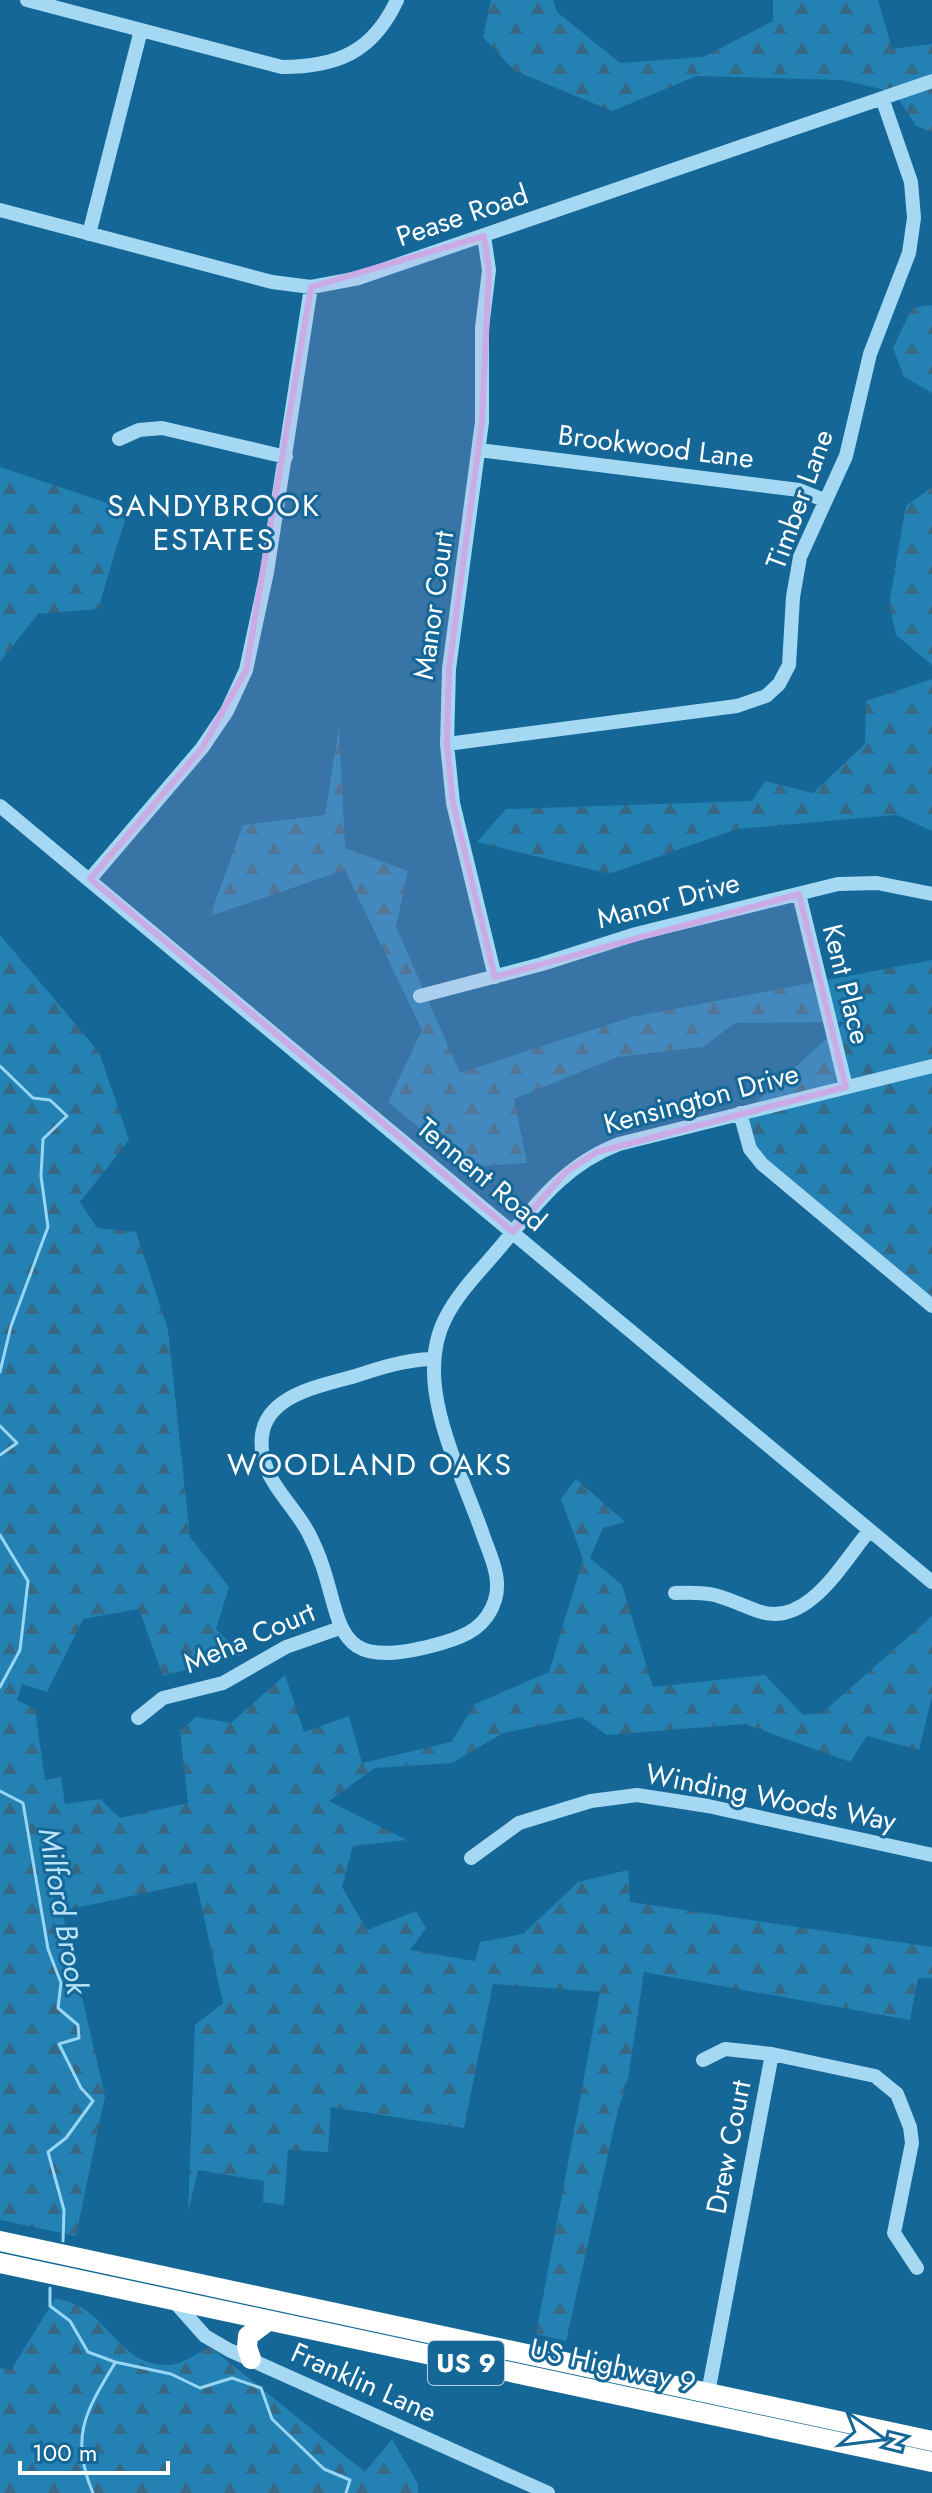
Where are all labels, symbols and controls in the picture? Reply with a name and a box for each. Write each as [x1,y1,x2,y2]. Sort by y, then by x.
street label: Pease Road [391,174,534,257]
street label: Brookwood Lane [556,414,756,479]
street label: Timber Lane [755,424,844,575]
district label: SANDYBROOK ESTATES [107,484,321,561]
street label: Manor Court [403,528,464,682]
street label: Manor Drive [592,862,744,939]
street label: Kent Place [812,920,881,1048]
street label: Kensington Drive [599,1053,803,1144]
street label: Tennent Road [408,1108,556,1241]
district label: WOODLAND OAKS [227,1443,513,1486]
street label: Meha Court [177,1591,322,1684]
street label: Winding Woods Way [642,1753,900,1842]
water label: Milford Brook [28,1824,99,1999]
street label: Drew Court [695,2077,762,2217]
street label: US Highway 9 [526,2328,699,2403]
street label: Franklin Lane [284,2332,443,2433]
road number: US 9 [428,2341,504,2385]
north arrow [836,2397,916,2477]
scale bar [20,2425,168,2475]
text: N [878,2429,913,2454]
text: 100 m [32,2435,98,2470]

